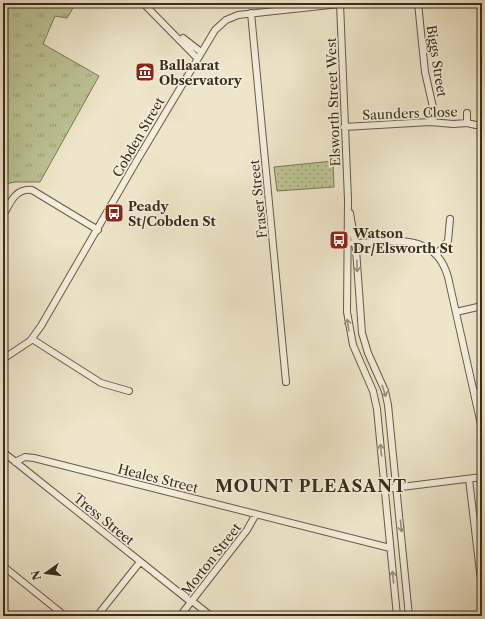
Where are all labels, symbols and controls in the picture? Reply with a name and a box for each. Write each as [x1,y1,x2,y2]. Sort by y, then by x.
street label: Biggs Street [423,24,451,99]
street label: Elsworth Street West [323,37,343,167]
place label: Ballaarat Observatory [159,57,243,88]
museum icon: Ballaarat Observatory [134,61,156,83]
street label: Cobden Street [109,94,167,180]
street label: Saunders Close [362,103,458,123]
street label: Fraser Street [246,158,270,239]
place label: Peady St/Cobden St [128,198,217,229]
bus stop icon: Peady St/Cobden St [103,202,125,224]
place label: Watson Dr/Elsworth St [352,225,454,256]
bus stop icon: Watson Dr/Elsworth St [328,229,350,251]
one-way arrow [354,259,361,272]
one-way arrow [344,319,352,332]
one-way arrow [381,385,389,397]
one-way arrow [377,444,385,457]
street label: Heales Street [116,460,200,496]
district label: MOUNT PLEASANT [215,476,407,496]
street label: Tress Street [71,490,138,548]
street label: Morton Street [178,519,244,598]
one-way arrow [397,520,404,533]
north arrow [26,553,66,593]
text: N [28,569,44,582]
one-way arrow [389,571,397,584]

